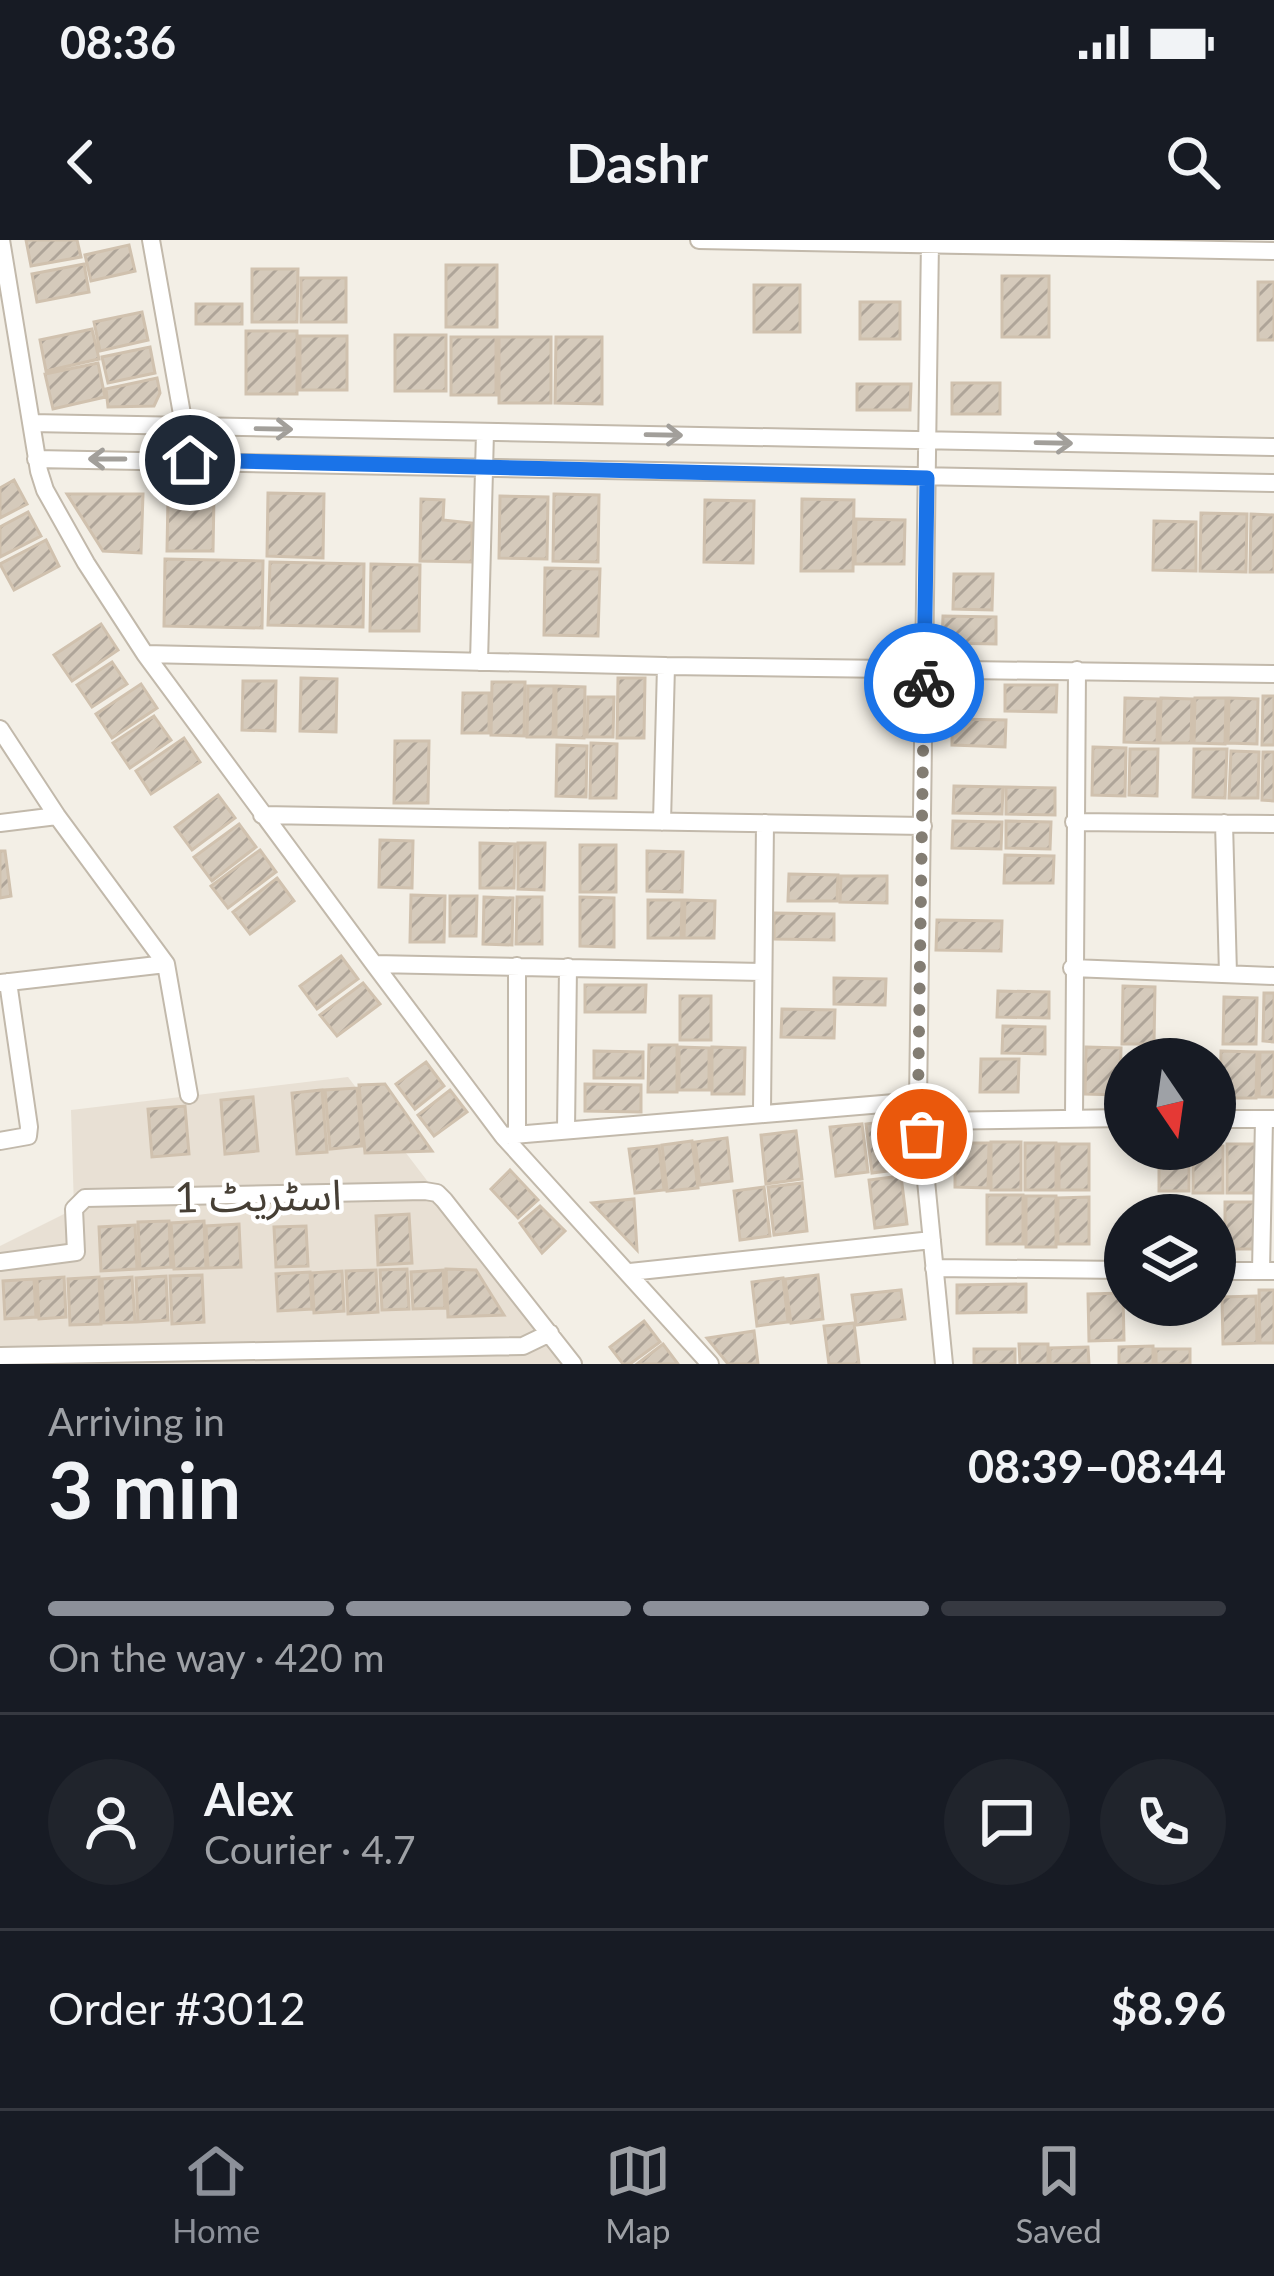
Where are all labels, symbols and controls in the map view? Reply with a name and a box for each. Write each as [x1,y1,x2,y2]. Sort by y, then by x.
text: 08:36 [60,15,176,69]
icon: back [48,129,114,195]
icon: search [1160,129,1226,195]
text: Dashr [566,130,708,195]
pin [139,409,241,511]
one-way arrow [254,418,293,440]
one-way arrow [644,424,683,446]
icon: home [157,427,223,493]
one-way arrow [1034,431,1073,454]
one-way arrow [88,448,127,470]
courier [864,623,984,743]
icon: bike [891,650,957,716]
north arrow [1104,1038,1236,1170]
map controls [1104,1038,1236,1326]
pin [871,1083,973,1185]
icon: bag [889,1101,955,1167]
street label: اسٹریٹ 1 [174,1169,342,1222]
button: layers [1104,1194,1236,1326]
text: Arriving in [48,1398,225,1444]
text: 08:39–08:44 [968,1439,1226,1493]
text: 3 min [48,1442,241,1536]
text: On the way · 420 m [48,1634,385,1680]
button: person [48,1759,174,1885]
button: chat [944,1759,1070,1885]
button: phone [1100,1759,1226,1885]
text: Alex [204,1772,294,1826]
text: Courier · 4.7 [204,1826,416,1872]
text: Order #3012 [48,1981,306,2035]
text: $8.96 [1111,1981,1226,2035]
tab: Home [172,2138,260,2250]
tab: Map [605,2138,671,2250]
tab: Saved [1015,2138,1102,2250]

